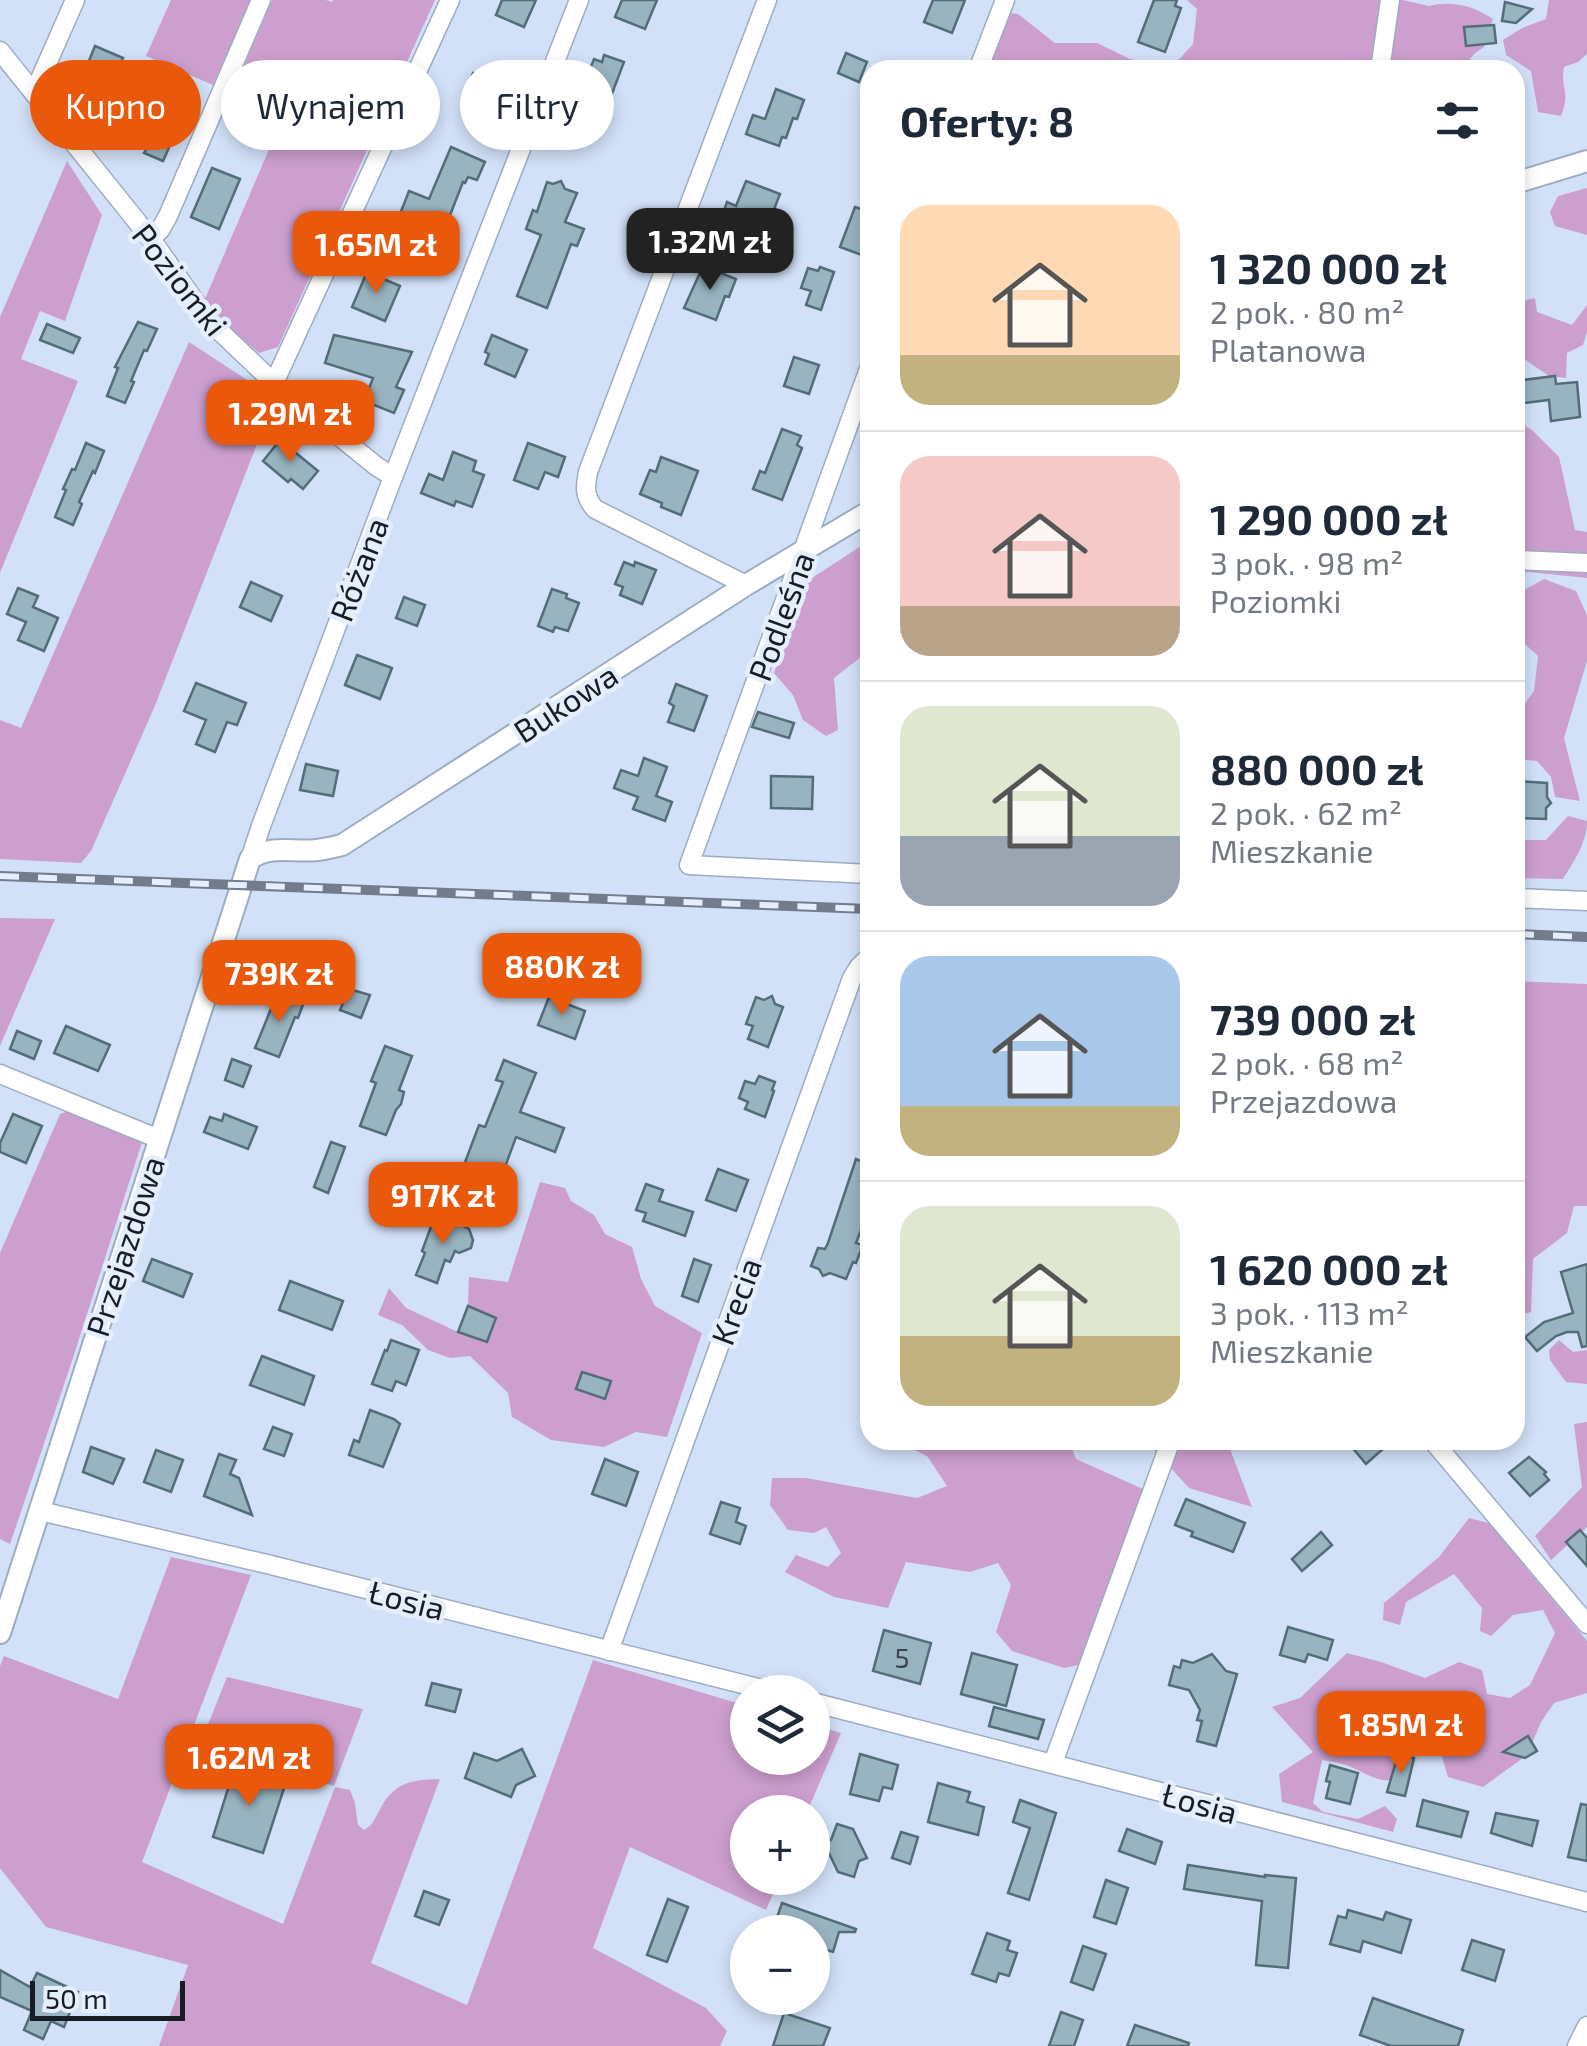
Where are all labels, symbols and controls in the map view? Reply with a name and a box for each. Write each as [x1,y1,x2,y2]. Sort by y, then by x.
chip: Kupno [30,60,201,150]
chip: Wynajem [221,60,440,150]
chip: Filtry [460,60,614,150]
icon: filters [1430,93,1485,148]
text: Oferty: 8 [900,95,1074,145]
pin: 1.32M zł [607,208,813,293]
pin: 1.65M zł [273,211,479,296]
street label: Poziomki [126,215,236,343]
text: 1.32M zł [649,221,771,259]
text: 1.65M zł [315,224,437,262]
text: 1 320 000 zł [1210,242,1447,292]
icon: home [980,245,1100,365]
text: 2 pok. · 80 m² [1210,292,1404,330]
text: Platanowa [1210,330,1366,368]
pin: 1.29M zł [187,380,393,465]
text: 1.29M zł [228,393,352,431]
text: 1 290 000 zł [1210,493,1448,543]
icon: home [980,496,1100,616]
street label: Różana [321,512,395,626]
text: 3 pok. · 98 m² [1210,543,1403,581]
street label: Podleśna [739,546,821,686]
text: Poziomki [1210,581,1342,619]
street label: Bukowa [506,655,624,749]
text: 880 000 zł [1210,743,1424,793]
icon: home [980,746,1100,866]
text: 2 pok. · 62 m² [1210,793,1402,831]
text: Mieszkanie [1210,831,1373,869]
pin: 880K zł [470,933,654,1018]
pin: 739K zł [187,940,371,1025]
text: 880K zł [504,946,620,984]
text: 739K zł [224,953,334,991]
text: 739 000 zł [1210,993,1416,1043]
icon: home [980,996,1100,1116]
text: 2 pok. · 68 m² [1210,1043,1403,1081]
text: Przejazdowa [1210,1081,1397,1119]
street label: Przejazdowa [77,1151,172,1341]
pin: 917K zł [351,1162,535,1247]
text: 917K zł [391,1175,495,1213]
text: 1 620 000 zł [1210,1243,1448,1293]
icon: home [980,1246,1100,1366]
street label: Krecia [702,1252,768,1350]
text: 3 pok. · 113 m² [1210,1293,1409,1331]
text: Mieszkanie [1210,1331,1373,1369]
street label: Łosia [365,1571,449,1627]
house number: 5 [894,1640,910,1674]
map controls [730,1675,830,2015]
button: layers [730,1675,830,1775]
pin: 1.85M zł [1298,1691,1504,1776]
text: 1.85M zł [1339,1704,1463,1742]
pin: 1.62M zł [146,1724,352,1809]
text: 1.62M zł [187,1737,311,1775]
street label: Łosia [1158,1774,1242,1830]
button: + [730,1795,830,1895]
button: − [730,1915,830,2015]
scale bar [30,1976,185,2020]
text: 50 m [45,1981,108,2015]

